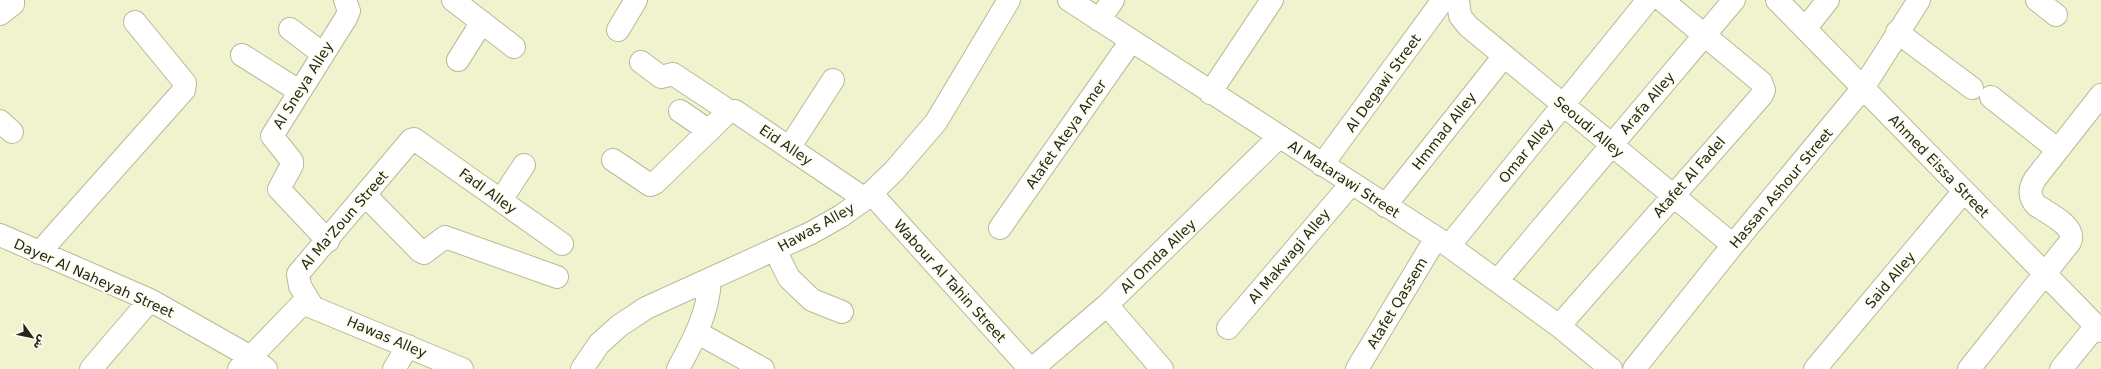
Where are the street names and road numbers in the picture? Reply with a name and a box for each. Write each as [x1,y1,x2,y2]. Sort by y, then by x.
street label: Al Degawi Street [1342,31,1424,135]
street label: Al Sneya Alley [270,38,336,132]
street label: Arafa Alley [1616,69,1678,137]
street label: Atafet Ateya Amer [1022,76,1110,192]
street label: Hmmad Alley [1409,89,1479,173]
street label: Seoudi Alley [1551,93,1627,161]
street label: Ahmed Eissa Street [1886,111,1993,221]
street label: Omar Alley [1495,116,1557,186]
street label: Eid Alley [757,122,815,168]
street label: Hassan Ashour Street [1726,124,1836,251]
street label: Atafet Al Fadel [1650,133,1728,221]
street label: Al Matarawi Street [1285,137,1403,221]
street label: Fadl Alley [456,165,520,217]
street label: Al Ma'Zoun Street [297,167,391,273]
street label: Hawas Alley [775,199,857,255]
street label: Al Makwagi Alley [1245,206,1333,306]
street label: Wabour Al Tahin Street [891,216,1010,346]
street label: Al Omda Alley [1117,216,1199,296]
street label: Dayer Al Naheyah Street [11,235,177,321]
street label: Said Alley [1862,248,1918,312]
street label: Atafet Qassem [1364,255,1430,351]
street label: Hawas Alley [345,313,429,361]

